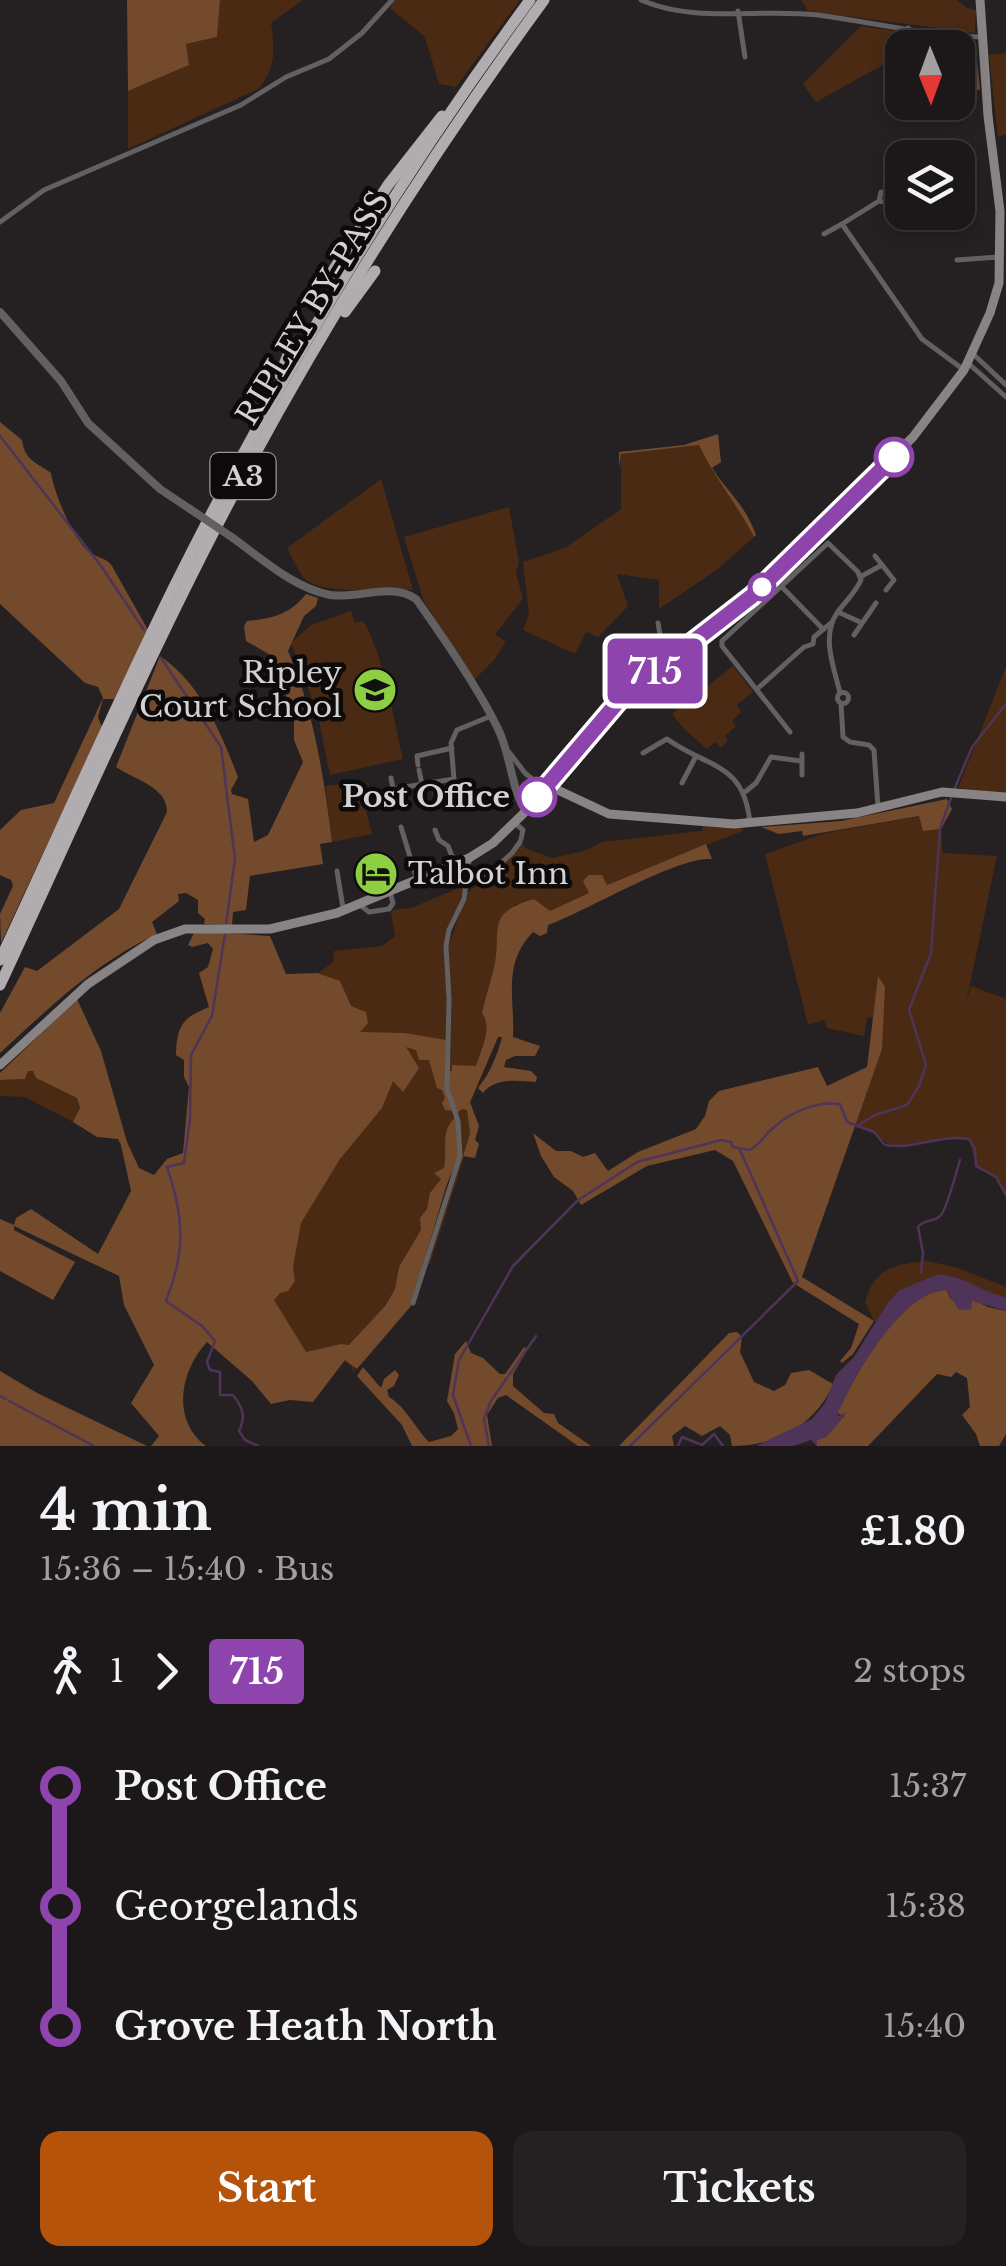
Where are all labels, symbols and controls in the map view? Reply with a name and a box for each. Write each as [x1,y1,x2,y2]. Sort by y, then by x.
north arrow [885,30,975,120]
map controls [885,30,975,230]
button: layers [885,140,975,230]
street label: RIPLEY BY-PASS [228,184,397,431]
unlabelled marker [875,438,913,476]
road number: A3 [210,453,276,499]
unlabelled marker [749,574,775,600]
line badge: 715 [598,638,712,704]
text: 715 [628,650,682,693]
place label: Ripley Court School [139,654,342,725]
school or university icon: Ripley Court School [352,667,398,713]
place label: Post Office [342,778,510,815]
marker: Post Office [518,778,556,816]
hotel icon: Talbot Inn [353,851,399,897]
place label: Talbot Inn [408,855,568,892]
text: 4 min [40,1477,212,1545]
text: £1.80 [860,1508,966,1555]
text: 15:36 – 15:40 · Bus [40,1549,334,1589]
icon: walk [40,1644,95,1699]
icon: forward [139,1644,194,1699]
text: 715 [229,1650,284,1693]
text: 1 [110,1651,124,1691]
text: 2 stops [853,1651,966,1691]
text: Post Office [114,1763,327,1810]
text: 15:37 [889,1766,966,1806]
text: Georgelands [114,1883,359,1930]
text: 15:38 [885,1886,966,1926]
text: Grove Heath North [114,2003,497,2050]
text: 15:40 [883,2006,966,2046]
button: Start [40,2131,493,2246]
button: Tickets [513,2131,966,2246]

